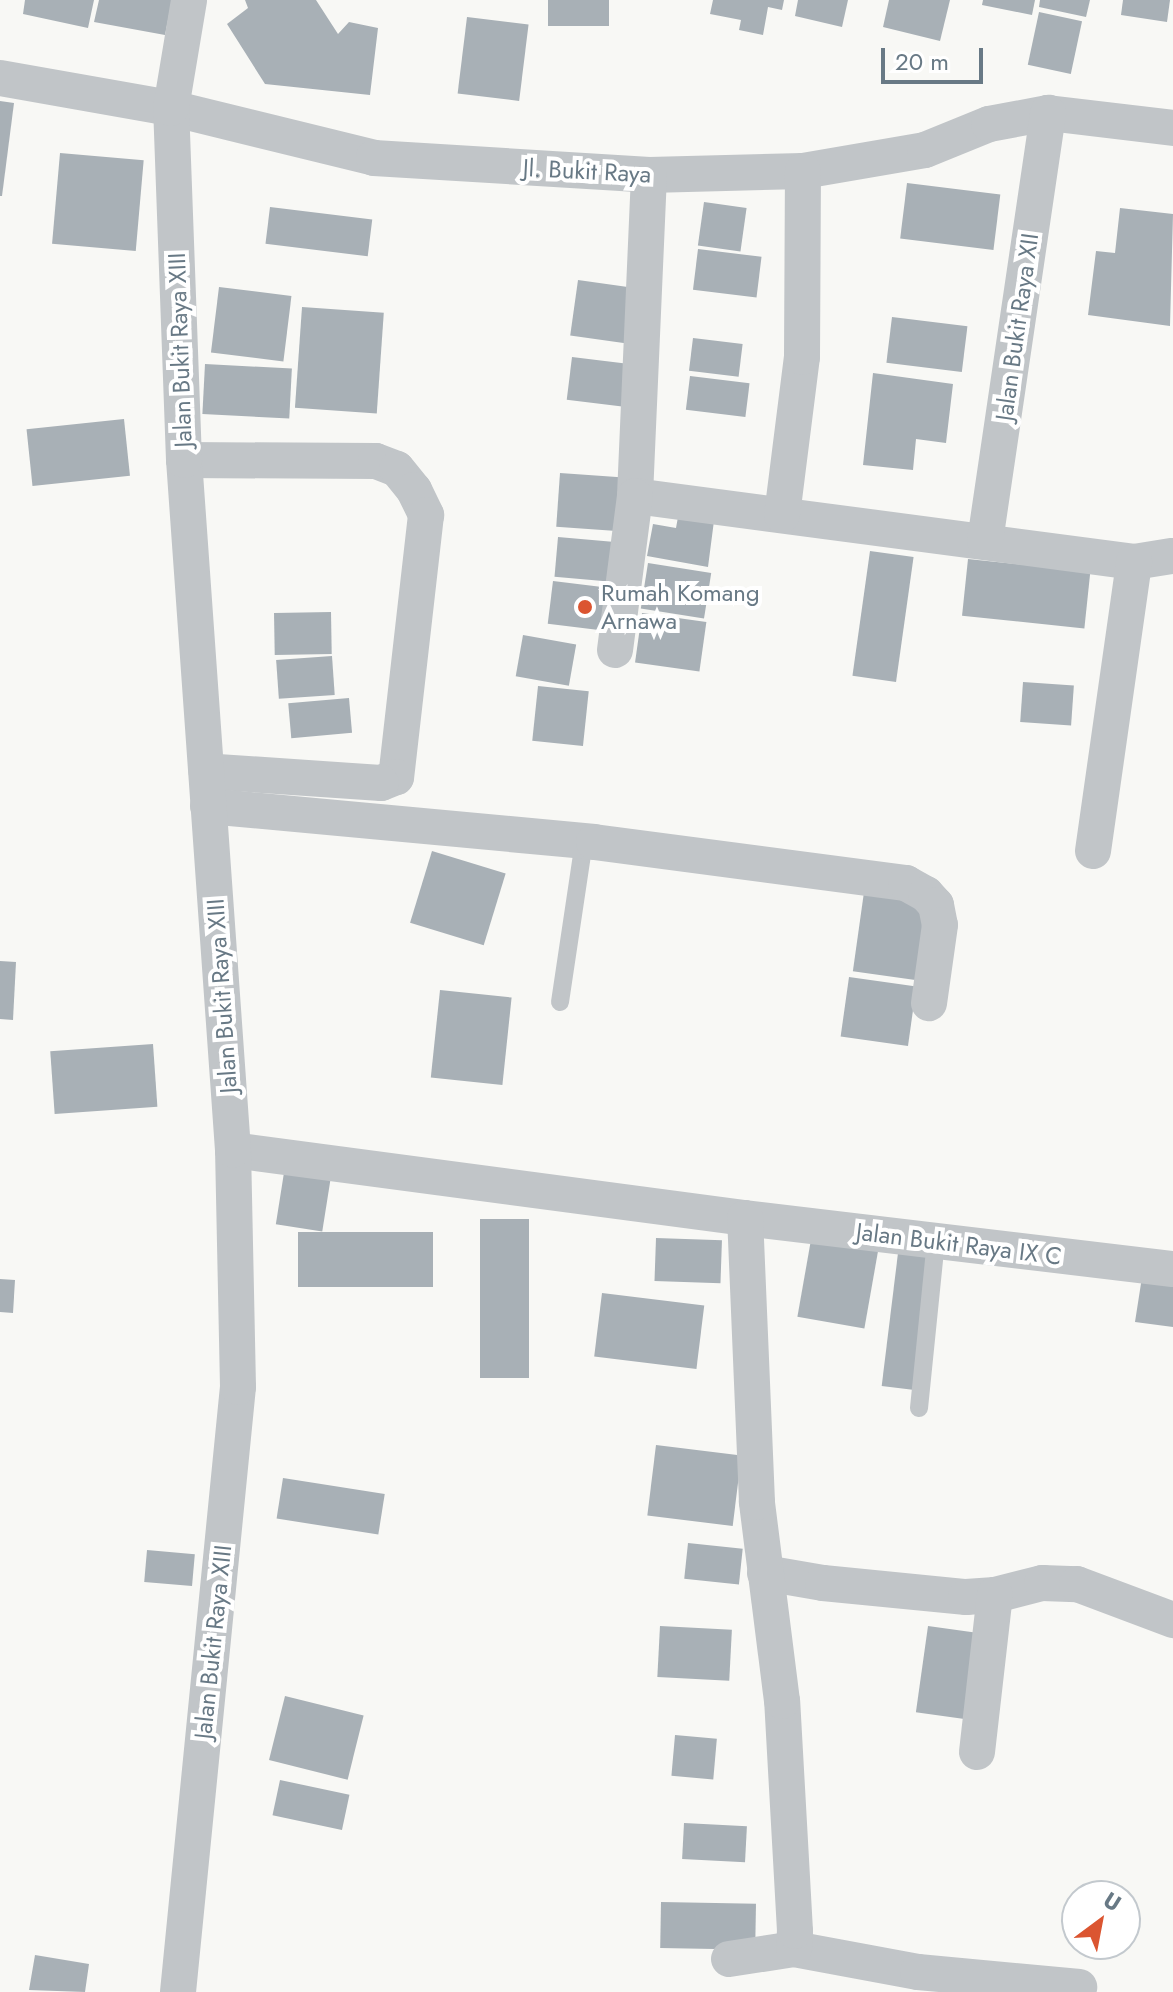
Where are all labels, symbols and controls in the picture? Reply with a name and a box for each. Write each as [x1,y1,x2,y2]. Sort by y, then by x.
scale bar [885,32,987,82]
text: 20 m [895,44,949,79]
street label: Jl. Bukit Raya [522,153,652,189]
street label: Jalan Bukit Raya XII [990,231,1044,423]
street label: Jalan Bukit Raya XIII [162,252,198,448]
place label: Rumah Komang Arnawa [601,579,760,635]
marker: Rumah Komang Arnawa [576,598,594,616]
street label: Jalan Bukit Raya XIII [201,898,243,1094]
street label: Jalan Bukit Raya IX C [855,1217,1063,1271]
street label: Jalan Bukit Raya XIII [188,1544,238,1740]
north arrow [1061,1880,1141,1960]
text: U [1098,1884,1128,1919]

